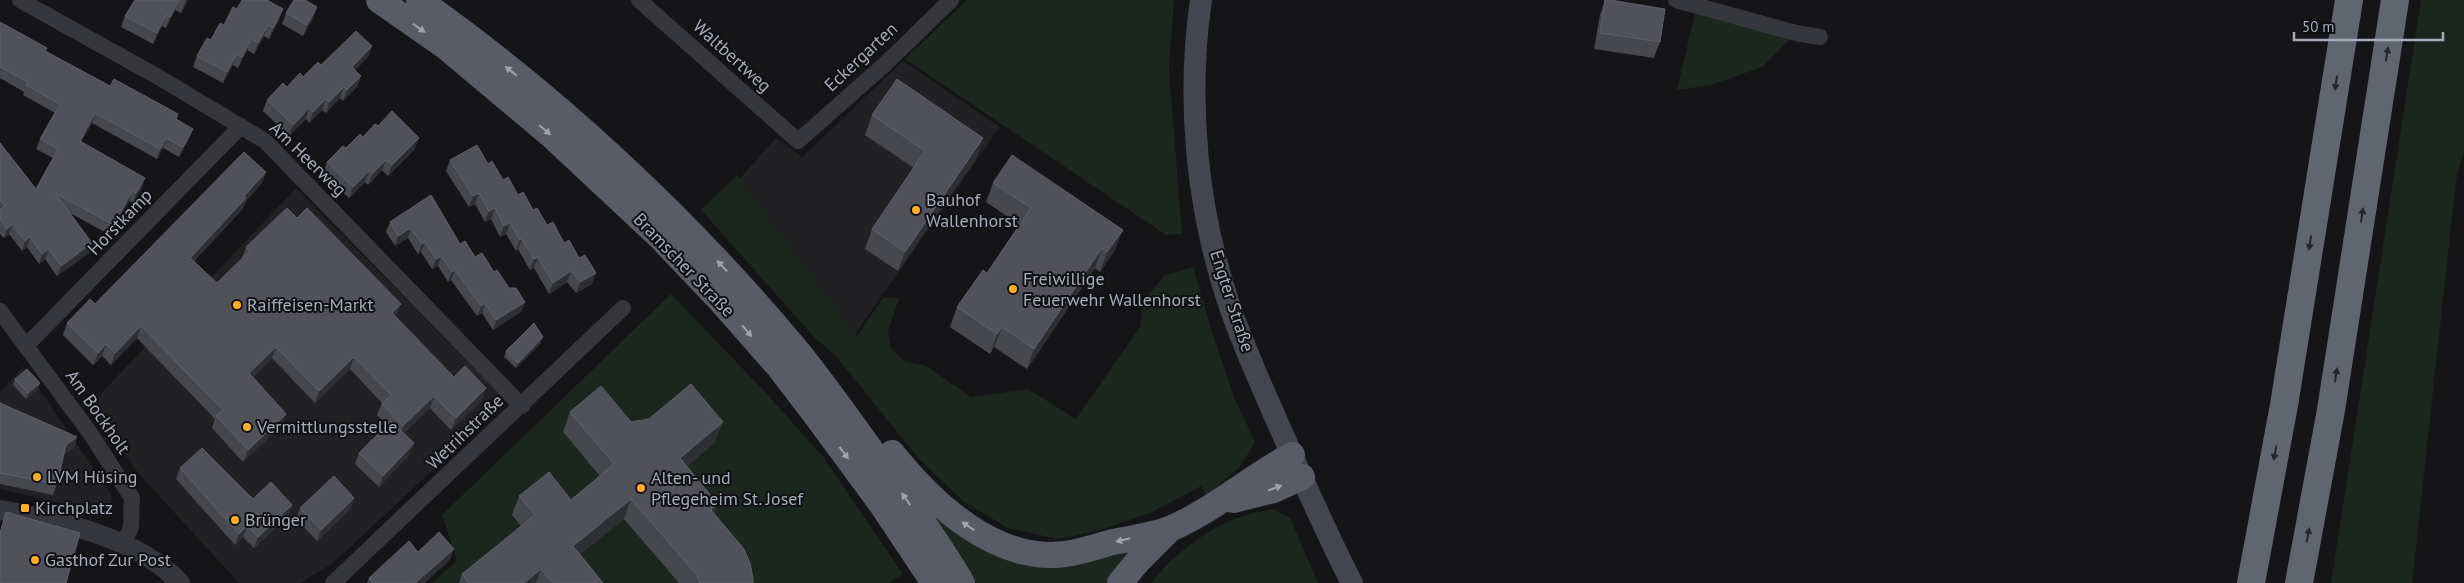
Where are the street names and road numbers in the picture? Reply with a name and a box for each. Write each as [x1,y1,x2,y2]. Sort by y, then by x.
street label: Waltbertweg [688,14,776,97]
street label: Eckergarten [819,17,902,96]
street label: Am Heerweg [265,116,352,201]
street label: Horstkamp [82,184,157,260]
street label: Bramscher Straße [629,208,740,322]
street label: Engter Straße [1205,247,1260,355]
street label: Am Bockholt [61,365,136,458]
street label: Wetrihstraße [421,389,508,474]

